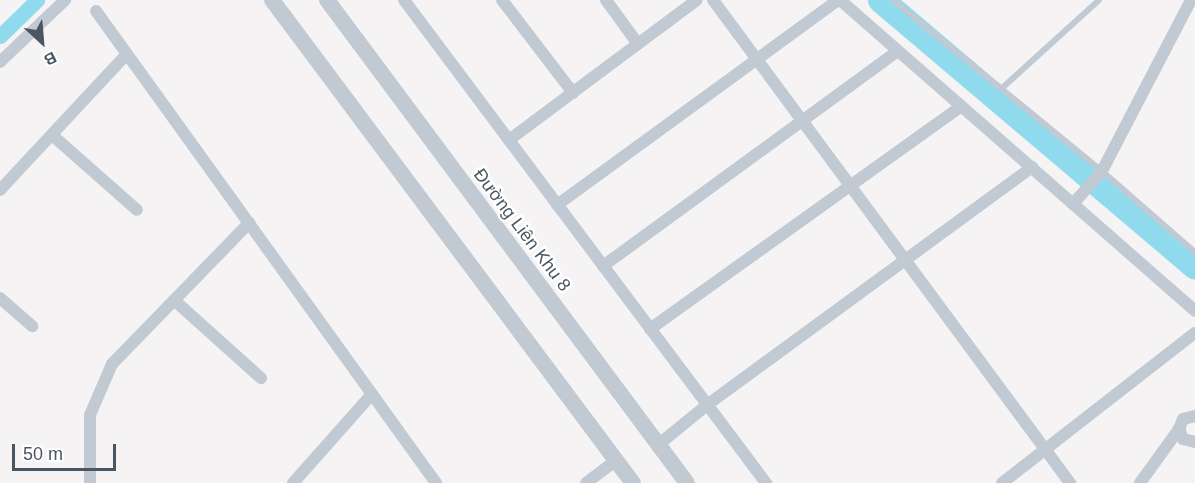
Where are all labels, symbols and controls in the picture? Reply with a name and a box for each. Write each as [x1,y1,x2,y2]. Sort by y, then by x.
north arrow [12,12,72,72]
text: B [41,48,59,69]
street label: Đường Liên Khu 8 [469,164,575,296]
scale bar [15,432,118,470]
text: 50 m [23,444,63,464]

